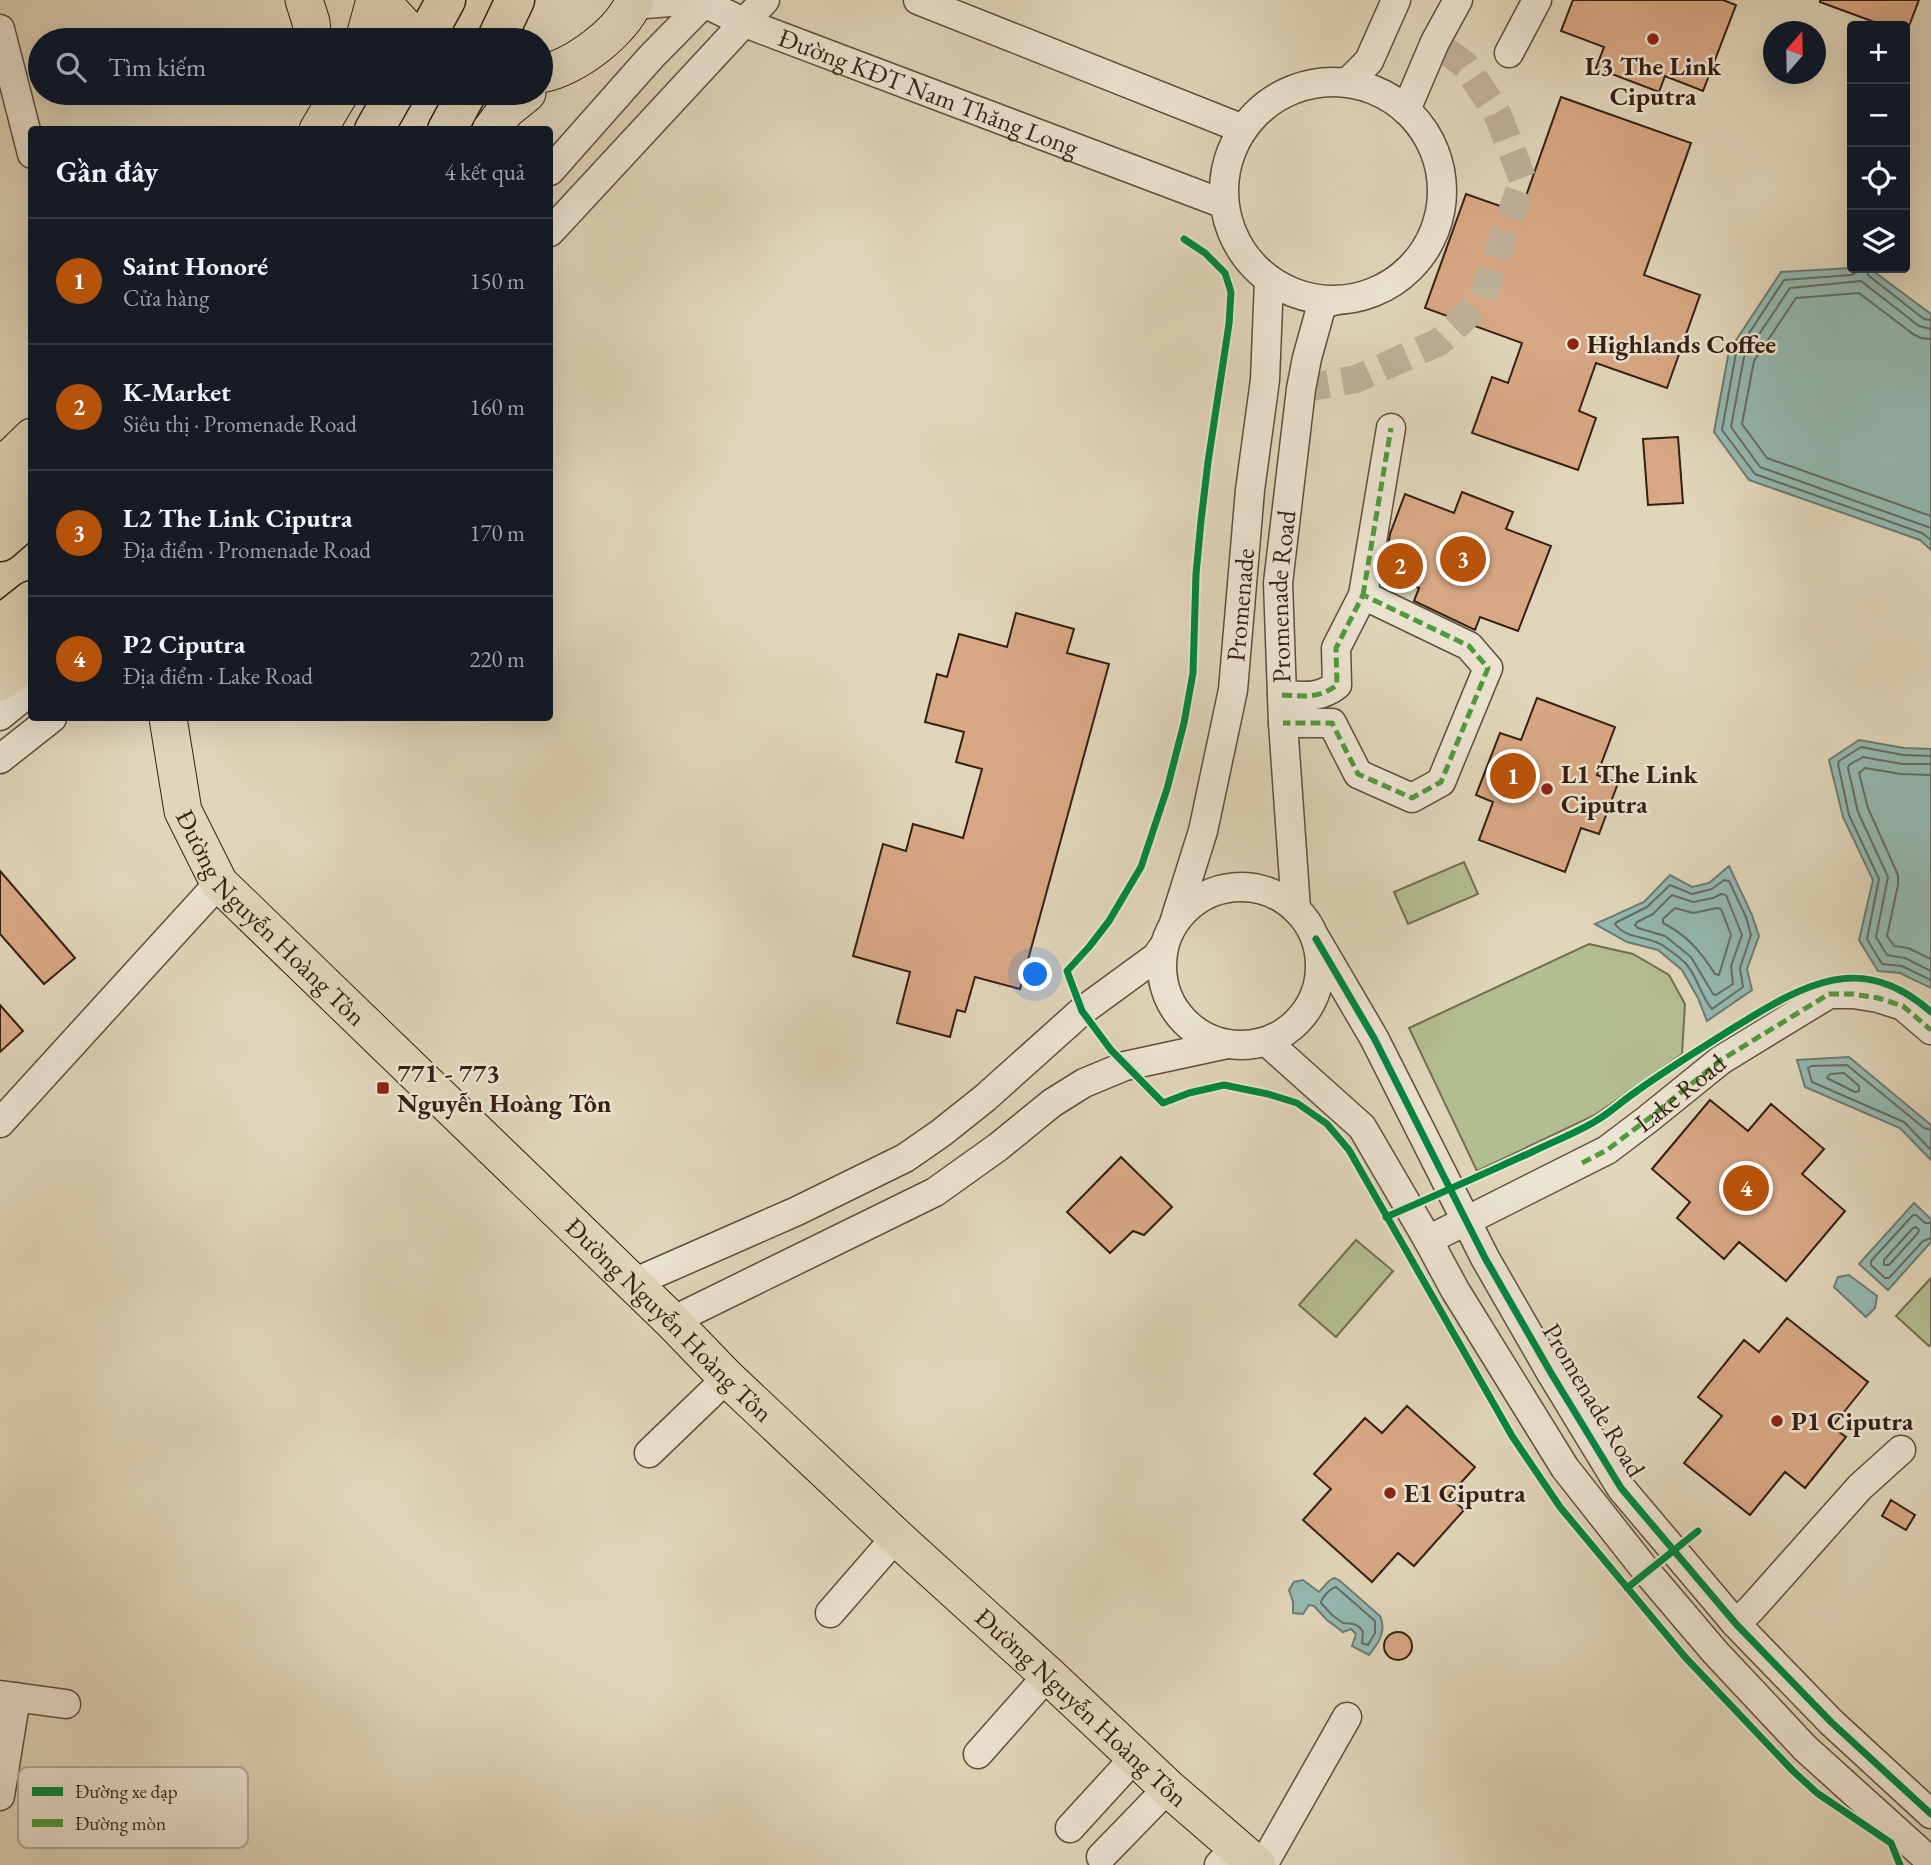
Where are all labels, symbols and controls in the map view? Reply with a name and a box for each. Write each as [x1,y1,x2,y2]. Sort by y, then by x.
street label: Đường KĐT Nam Thăng Long [774,20,1084,165]
north arrow [1763,21,1826,84]
map controls [1847,21,1910,273]
button: + [1847,21,1910,84]
search box [28,28,553,105]
marker: L3 The Link Ciputra [1645,31,1661,47]
icon: search [52,48,90,86]
place label: L3 The Link Ciputra [1585,49,1722,113]
text: Tìm kiếm [108,50,206,84]
button: − [1847,84,1910,147]
button: locate [1847,147,1910,210]
text: Gần đây [56,152,158,191]
text: 4 kết quả [444,157,525,187]
button: layers [1847,210,1910,273]
text: Saint Honoré [123,249,268,283]
text: 1 [73,266,85,296]
text: 150 m [469,266,525,296]
text: Cửa hàng [123,283,209,313]
place label: Highlands Coffee [1587,327,1776,361]
marker: Highlands Coffee [1565,336,1581,352]
text: K-Market [123,375,231,409]
text: 2 [73,392,85,422]
text: 160 m [469,392,525,422]
text: Siêu thị · Promenade Road [123,409,357,439]
text: L2 The Link Ciputra [123,501,352,535]
street label: Promenade Road [1261,508,1304,684]
text: 3 [73,518,85,548]
text: 170 m [469,518,525,548]
pin: 3 [1440,533,1486,585]
text: Địa điểm · Promenade Road [123,535,371,565]
pin: 2 [1377,540,1423,592]
street label: Promenade [1218,547,1262,663]
text: P2 Ciputra [123,627,245,661]
text: 4 [73,644,85,674]
text: 220 m [469,644,525,674]
text: Địa điểm · Lake Road [123,661,313,691]
pin: 1 [1490,750,1536,802]
place label: L1 The Link Ciputra [1561,757,1698,821]
marker: L1 The Link Ciputra [1539,781,1555,797]
street label: Đường Nguyễn Hoàng Tôn [168,804,374,1033]
your location [1018,957,1052,991]
street label: Lake Road [1628,1045,1733,1140]
place label: 771 - 773 Nguyễn Hoàng Tôn [397,1056,612,1120]
marker: 771 - 773 Nguyễn Hoàng Tôn [375,1080,391,1096]
pin: 4 [1723,1162,1769,1214]
street label: Đường Nguyễn Hoàng Tôn [558,1210,780,1430]
street label: Promenade Road [1535,1317,1654,1484]
place label: P1 Ciputra [1791,1404,1914,1438]
marker: P1 Ciputra [1769,1413,1785,1429]
place label: E1 Ciputra [1404,1476,1526,1510]
marker: E1 Ciputra [1382,1485,1398,1501]
street label: Đường Nguyễn Hoàng Tôn [968,1600,1195,1815]
legend [18,1767,248,1848]
text: Đường xe đạp [75,1779,178,1804]
text: Đường mòn [75,1811,166,1836]

